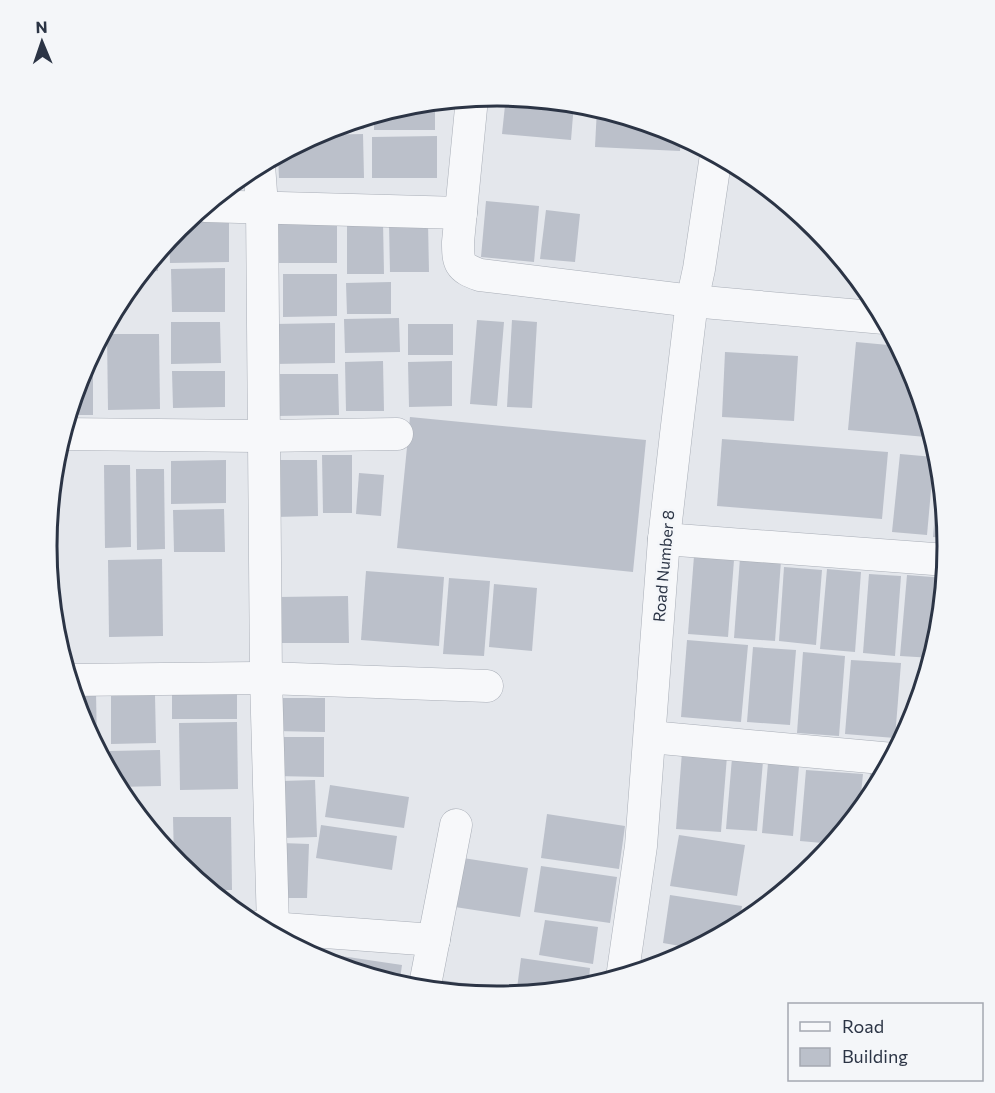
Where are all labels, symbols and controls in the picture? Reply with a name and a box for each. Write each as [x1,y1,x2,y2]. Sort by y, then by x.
north arrow [12,12,72,72]
text: N [35,17,48,36]
street label: Road Number 8 [649,509,677,623]
legend [788,1003,983,1081]
text: Road [842,1015,884,1037]
text: Building [842,1045,908,1067]

